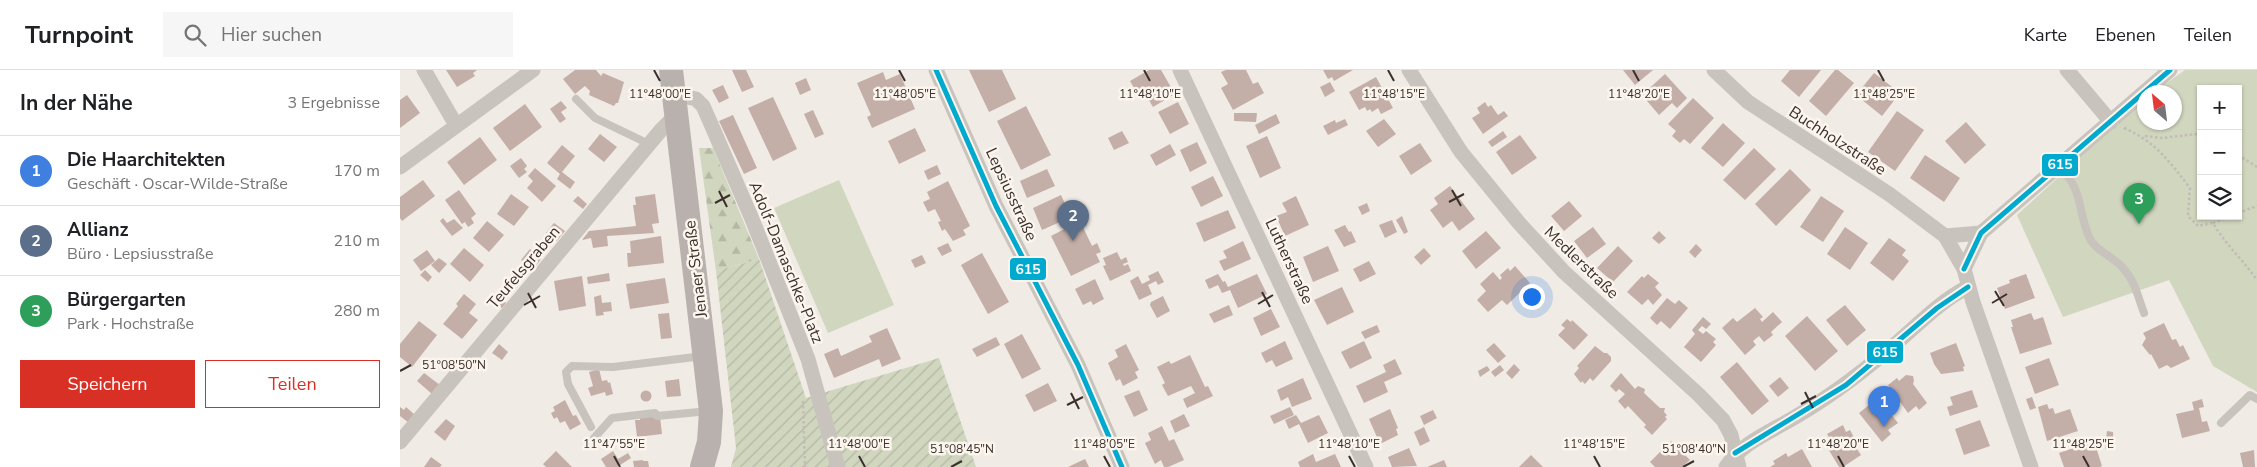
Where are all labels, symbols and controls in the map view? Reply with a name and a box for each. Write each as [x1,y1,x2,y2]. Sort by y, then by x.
search box [163,12,513,57]
text: Turnpoint [25,19,133,51]
icon: search [181,21,209,49]
text: Hier suchen [221,22,322,48]
text: Karte [2024,23,2067,47]
text: Ebenen [2095,23,2156,47]
text: Teilen [2184,23,2232,47]
north arrow [2137,85,2182,130]
map controls [2197,85,2242,220]
button: + [2197,85,2242,130]
text: 11°48'00"E [629,86,691,102]
text: 11°48'05"E [874,86,936,102]
text: 11°48'10"E [1119,86,1181,102]
text: 11°48'15"E [1363,86,1425,102]
text: 11°48'20"E [1608,86,1670,102]
text: 11°48'25"E [1853,86,1915,102]
text: In der Nähe [20,89,133,117]
text: 3 Ergebnisse [287,92,380,114]
street label: Buchholzstraße [1784,101,1890,181]
button: − [2197,130,2242,175]
street label: Lepsiusstraße [980,144,1042,244]
text: Die Haarchitekten [67,147,225,173]
line badge: 615 [2041,153,2079,177]
text: 615 [2047,155,2073,174]
text: 1 [31,160,41,182]
text: 170 m [333,160,380,182]
text: Geschäft · Oscar-Wilde-Straße [67,173,288,195]
button: layers [2197,175,2242,220]
street label: Adolf-Damaschke-Platz [744,178,829,347]
pin: 3 [2123,183,2155,224]
pin: 2 [1057,200,1089,241]
street label: Lutherstraße [1260,215,1319,308]
text: Allianz [67,217,129,243]
street label: Jenaer Straße [679,219,713,320]
street label: Teufelsgraben [482,221,565,314]
street label: Medlerstraße [1539,221,1623,304]
text: 2 [31,230,41,252]
text: 210 m [333,230,380,252]
text: Büro · Lepsiusstraße [67,243,213,265]
line badge: 615 [1009,257,1047,281]
text: 615 [1015,260,1041,279]
your location [1519,284,1545,310]
text: Bürgergarten [67,287,186,313]
text: 3 [31,300,41,322]
text: 280 m [333,300,380,322]
text: Park · Hochstraße [67,313,194,335]
line badge: 615 [1866,340,1904,364]
text: 615 [1872,343,1898,362]
text: 51°08'50"N [422,357,486,373]
button: Speichern [20,360,195,408]
button: Teilen [205,360,380,408]
pin: 1 [1868,386,1900,427]
text: 11°47'55"E [583,436,645,452]
text: 11°48'00"E [828,436,890,452]
text: 11°48'05"E [1073,436,1135,452]
text: 11°48'10"E [1318,436,1380,452]
text: 11°48'15"E [1563,436,1625,452]
text: 11°48'20"E [1807,436,1869,452]
text: 11°48'25"E [2052,436,2114,452]
text: 51°08'45"N [930,441,994,457]
text: 51°08'40"N [1662,441,1726,457]

